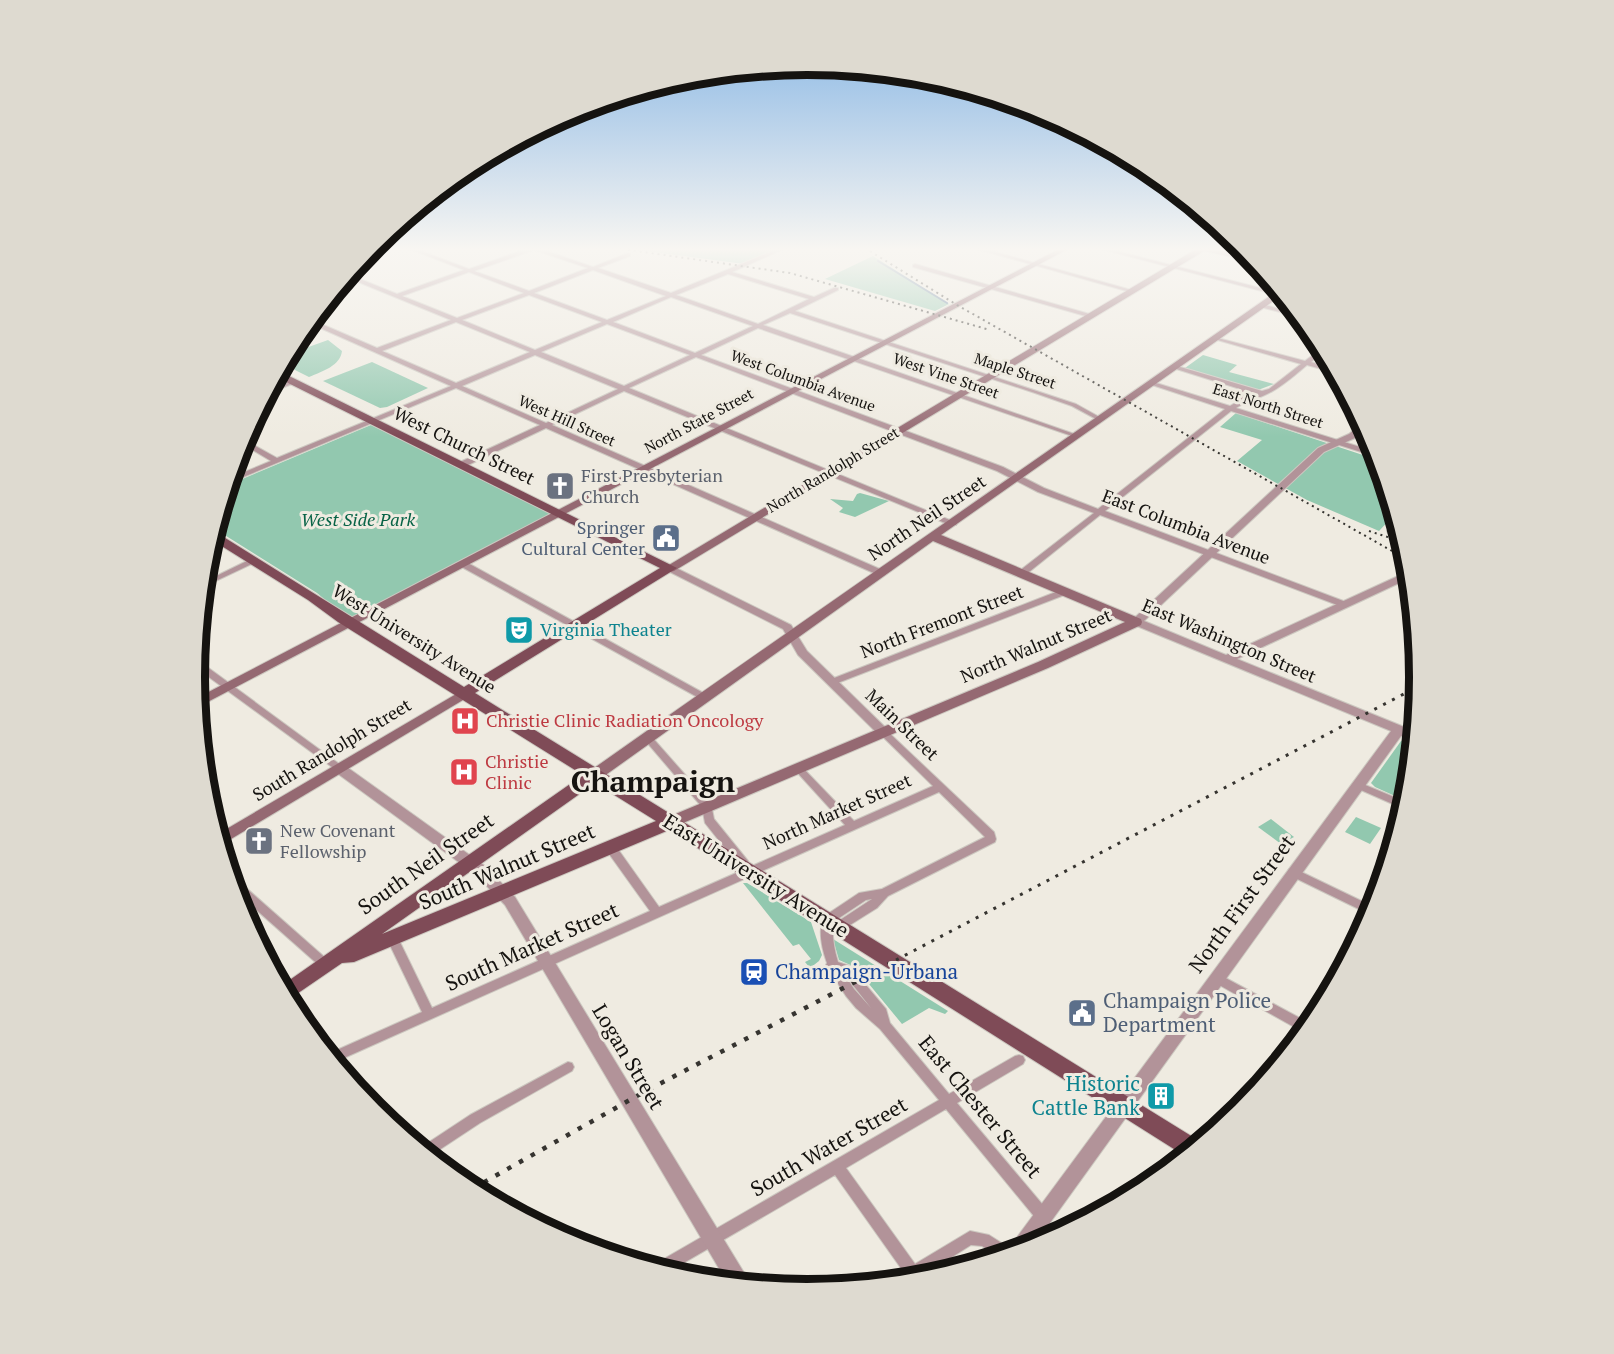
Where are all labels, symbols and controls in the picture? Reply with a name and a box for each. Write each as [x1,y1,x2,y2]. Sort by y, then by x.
street label: West Columbia Avenue [728,345,879,416]
street label: Maple Street [972,347,1059,393]
street label: West Vine Street [891,348,1002,403]
street label: East North Street [1210,378,1327,432]
street label: North State Street [640,383,757,457]
street label: West Hill Street [516,390,620,451]
street label: West Church Street [390,400,539,490]
street label: North Randolph Street [763,421,903,517]
place label: First Presbyterian Church [581,463,723,508]
street label: North Neil Street [863,469,990,565]
church icon: First Presbyterian Church [544,470,576,502]
street label: East Columbia Avenue [1099,483,1274,569]
park label: West Side Park [301,507,415,531]
place label: Springer Cultural Center [521,515,645,560]
public building icon: Springer Cultural Center [650,522,682,554]
street label: West University Avenue [328,578,501,698]
street label: North Fremont Street [857,579,1027,663]
street label: East Washington Street [1139,593,1320,688]
street label: North Walnut Street [956,602,1115,688]
theatre icon: Virginia Theater [503,614,535,646]
place label: Virginia Theater [540,617,672,641]
street label: Main Street [861,683,945,766]
street label: South Randolph Street [248,692,416,806]
hospital icon: Christie Clinic Radiation Oncology [449,705,481,737]
place label: Christie Clinic Radiation Oncology [486,708,764,732]
place label: Christie Clinic [485,749,548,794]
hospital icon: Christie Clinic [448,756,480,788]
district label: Champaign [571,761,735,801]
street label: North Market Street [758,767,915,855]
street label: South Neil Street [352,806,499,920]
street label: East University Avenue [658,807,855,944]
street label: South Walnut Street [414,816,599,916]
place label: New Covenant Fellowship [280,818,396,863]
church icon: New Covenant Fellowship [243,825,275,857]
street label: North First Street [1182,829,1301,978]
street label: South Market Street [440,895,623,997]
station icon: Champaign-Urbana [738,956,770,988]
place label: Champaign-Urbana [775,957,959,985]
place label: Champaign Police Department [1103,986,1271,1038]
public building icon: Champaign Police Department [1066,997,1098,1029]
street label: Logan Street [586,999,671,1115]
street label: East Chester Street [913,1029,1049,1184]
place label: Historic Cattle Bank [1031,1069,1140,1121]
building icon: Historic Cattle Bank [1145,1080,1177,1112]
street label: South Water Street [745,1090,912,1202]

